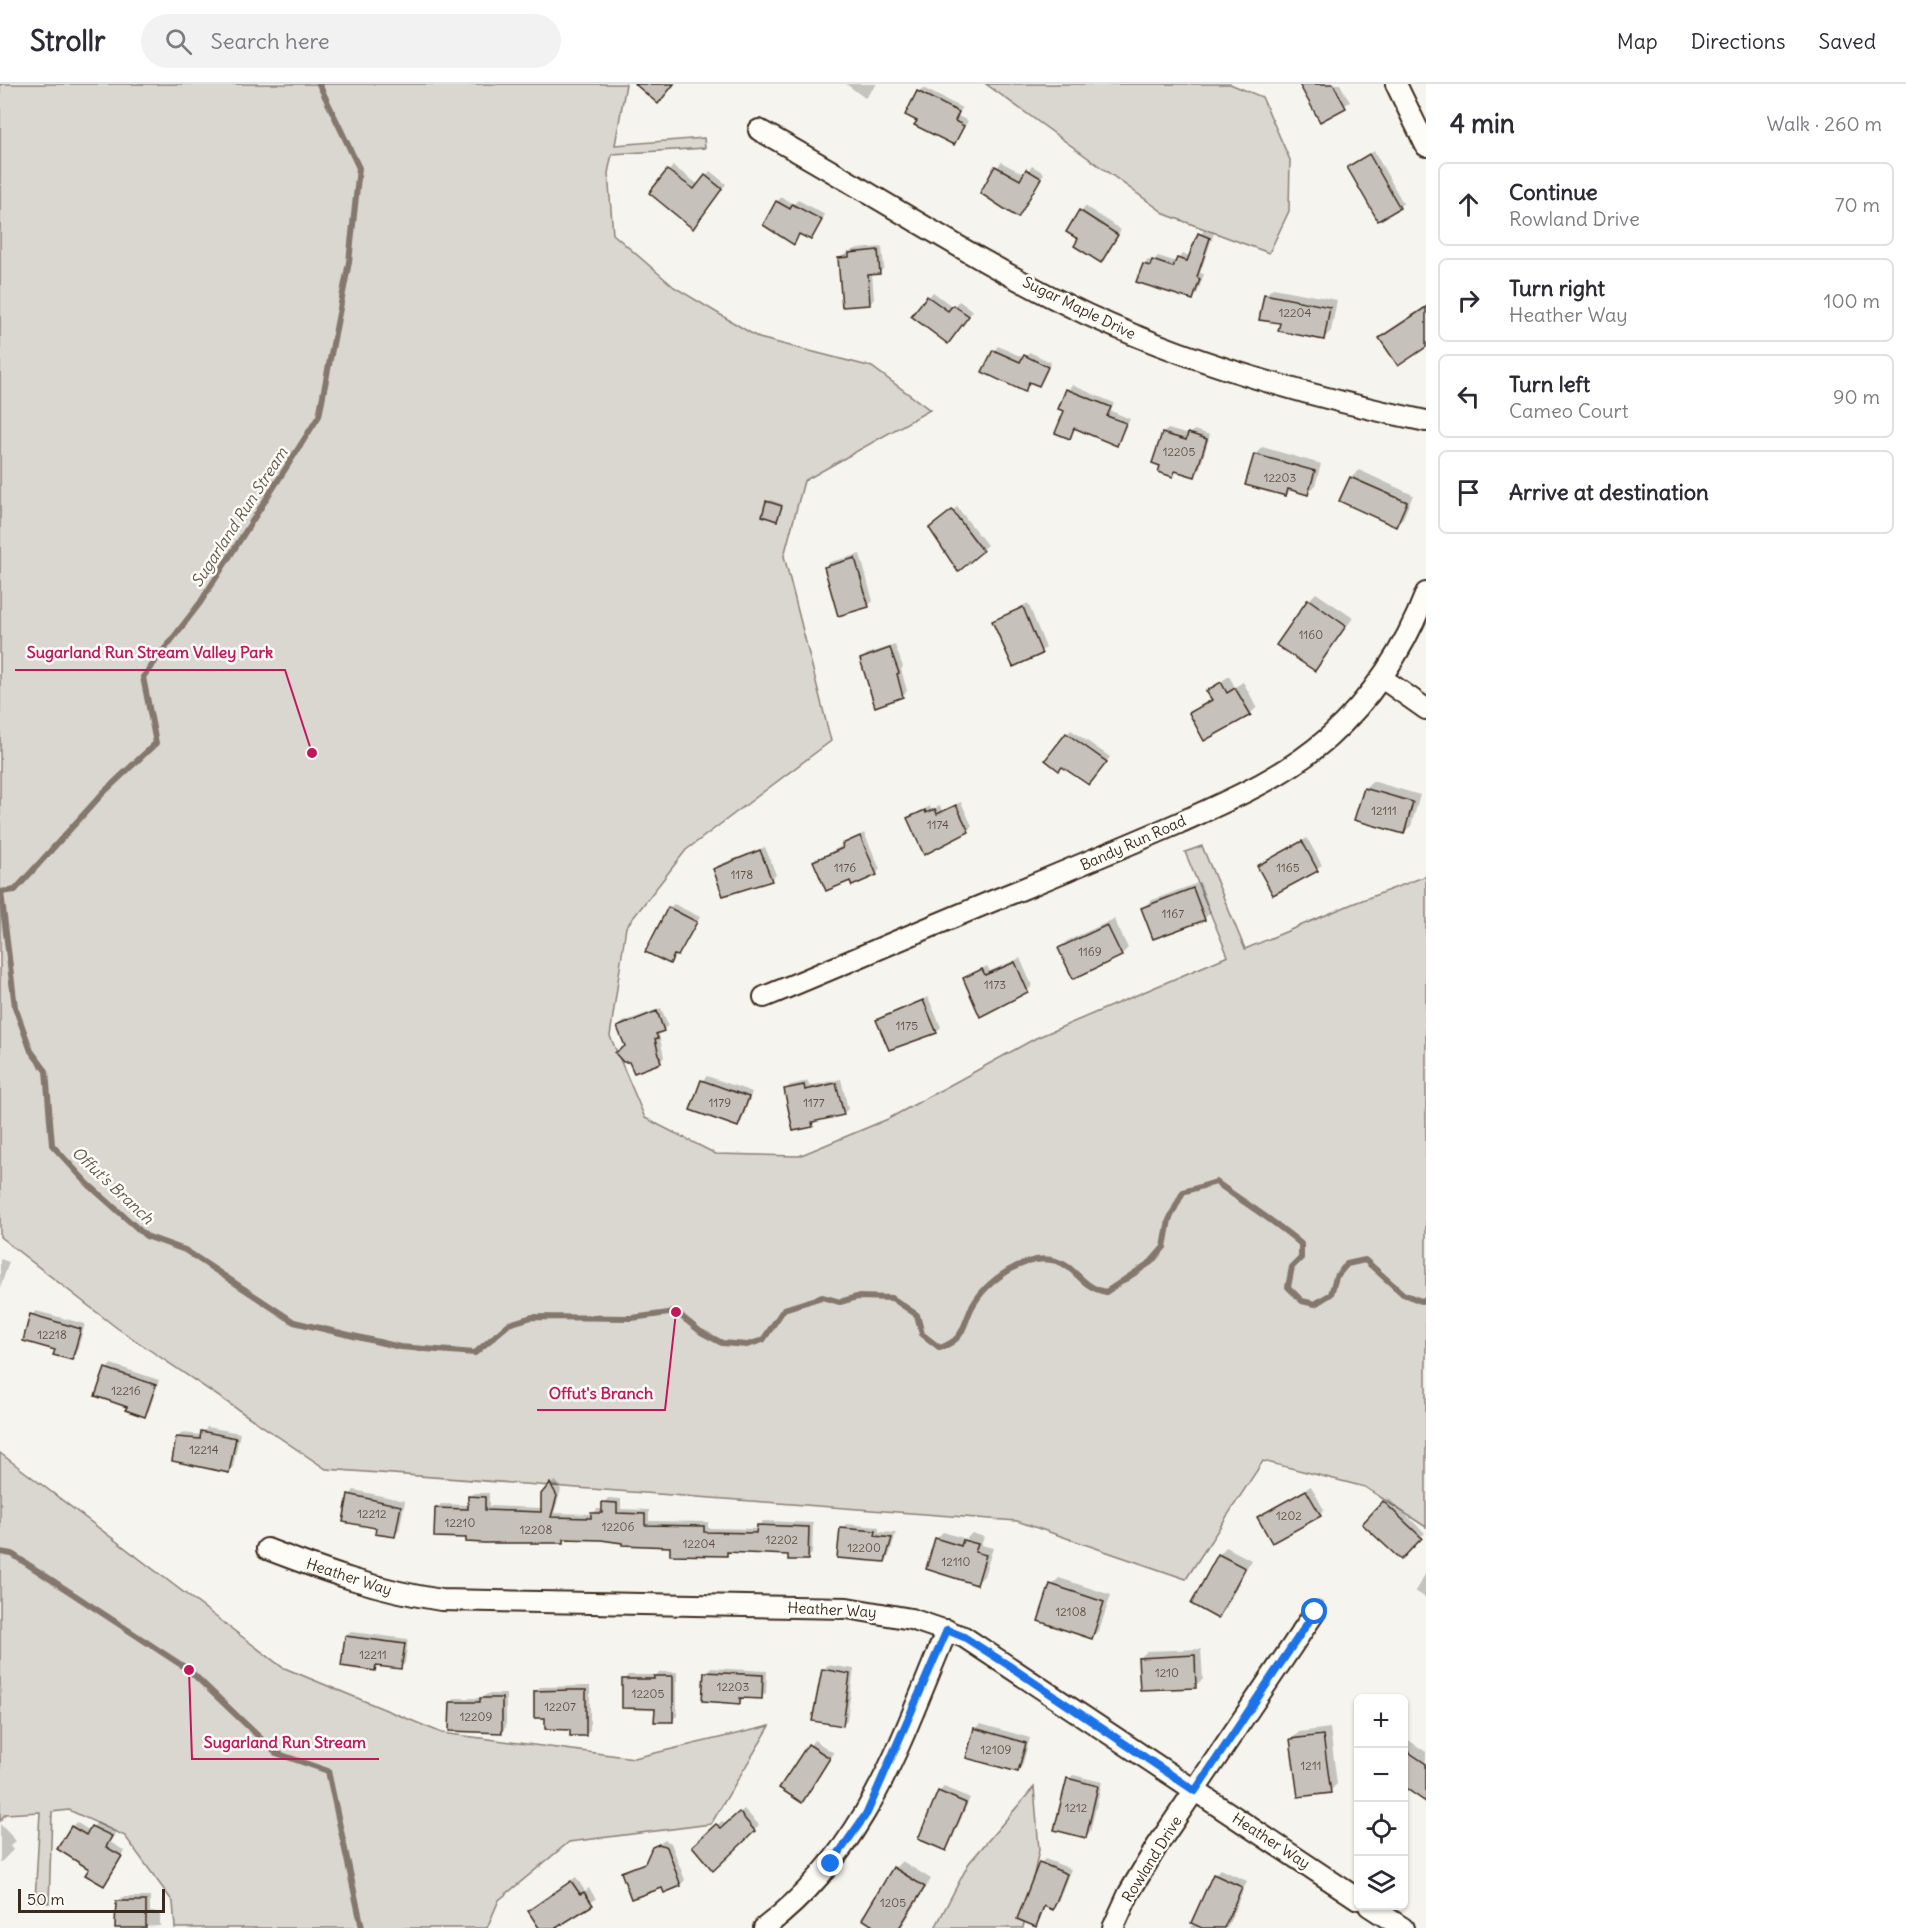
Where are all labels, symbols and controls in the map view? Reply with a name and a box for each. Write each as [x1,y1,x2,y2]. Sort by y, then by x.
search box [141,14,561,68]
text: Strollr [30,23,105,59]
icon: search [162,25,195,58]
text: Search here [210,27,330,55]
text: Map [1617,28,1658,55]
text: Directions [1691,28,1785,55]
text: Saved [1818,28,1876,55]
text: 4 min [1450,107,1515,140]
text: Walk · 260 m [1766,111,1882,136]
text: Continue [1509,178,1598,206]
icon: ahead [1452,188,1485,221]
text: 70 m [1835,192,1880,217]
text: Rowland Drive [1509,206,1640,231]
street label: Sugar Maple Drive [1020,272,1139,343]
text: Turn right [1509,274,1605,302]
icon: right [1452,284,1485,317]
text: 100 m [1823,288,1880,313]
text: Heather Way [1509,302,1628,327]
house number: 12204 [1279,305,1311,320]
text: Turn left [1509,370,1590,398]
icon: left [1452,380,1485,413]
text: 90 m [1833,384,1880,409]
text: Cameo Court [1509,398,1629,423]
water label: Sugarland Run Stream [186,443,292,591]
house number: 12205 [1163,444,1195,459]
house number: 12203 [1264,470,1296,485]
icon: arrive [1452,476,1485,509]
text: Arrive at destination [1509,478,1709,506]
house number: 1160 [1299,627,1323,642]
callout: Sugarland Run Stream Valley Park [15,636,285,670]
text: Sugarland Run Stream Valley Park [27,642,273,663]
house number: 12111 [1371,803,1397,818]
street label: Bandy Run Road [1077,811,1189,874]
house number: 1174 [927,817,949,832]
house number: 1176 [834,860,856,875]
house number: 1165 [1276,860,1300,875]
house number: 1178 [731,867,753,882]
house number: 1167 [1162,906,1184,921]
house number: 1169 [1078,944,1102,959]
house number: 1173 [984,977,1006,992]
house number: 1175 [896,1018,918,1033]
house number: 1179 [709,1095,731,1110]
house number: 1177 [803,1095,825,1110]
water label: Offut's Branch [68,1142,159,1228]
house number: 12218 [37,1327,67,1342]
callout: Offut's Branch [537,1376,665,1410]
house number: 12216 [111,1383,141,1398]
text: Offut's Branch [549,1383,653,1403]
house number: 12214 [189,1442,219,1457]
house number: 12212 [357,1506,387,1521]
house number: 1202 [1276,1508,1302,1523]
house number: 12210 [445,1515,475,1530]
house number: 12206 [602,1519,634,1534]
house number: 12208 [520,1522,552,1537]
house number: 12202 [766,1532,799,1547]
house number: 12204 [683,1536,715,1551]
house number: 12200 [847,1540,881,1555]
street label: Heather Way [304,1554,394,1599]
house number: 12110 [942,1554,970,1569]
street label: Heather Way [787,1598,877,1621]
route start [1301,1598,1327,1624]
house number: 12108 [1056,1604,1087,1619]
house number: 12211 [359,1647,387,1662]
house number: 1210 [1155,1665,1179,1680]
house number: 12203 [717,1679,749,1694]
house number: 12205 [632,1686,664,1701]
map controls [1354,1694,1408,1910]
button: + [1354,1694,1408,1748]
house number: 12207 [544,1699,576,1714]
house number: 12209 [460,1709,492,1724]
callout: Sugarland Run Stream [192,1725,379,1759]
text: Sugarland Run Stream [204,1732,366,1753]
house number: 12109 [981,1742,1012,1757]
button: − [1354,1748,1408,1802]
house number: 1211 [1301,1758,1321,1773]
house number: 1212 [1065,1800,1088,1815]
button: locate [1354,1802,1408,1856]
street label: Heather Way [1229,1808,1314,1873]
street label: Rowland Drive [1118,1812,1186,1905]
route end [817,1850,843,1876]
button: layers [1354,1856,1408,1910]
scale bar [18,1886,165,1914]
text: 50 m [27,1889,65,1909]
house number: 1205 [880,1895,906,1910]

